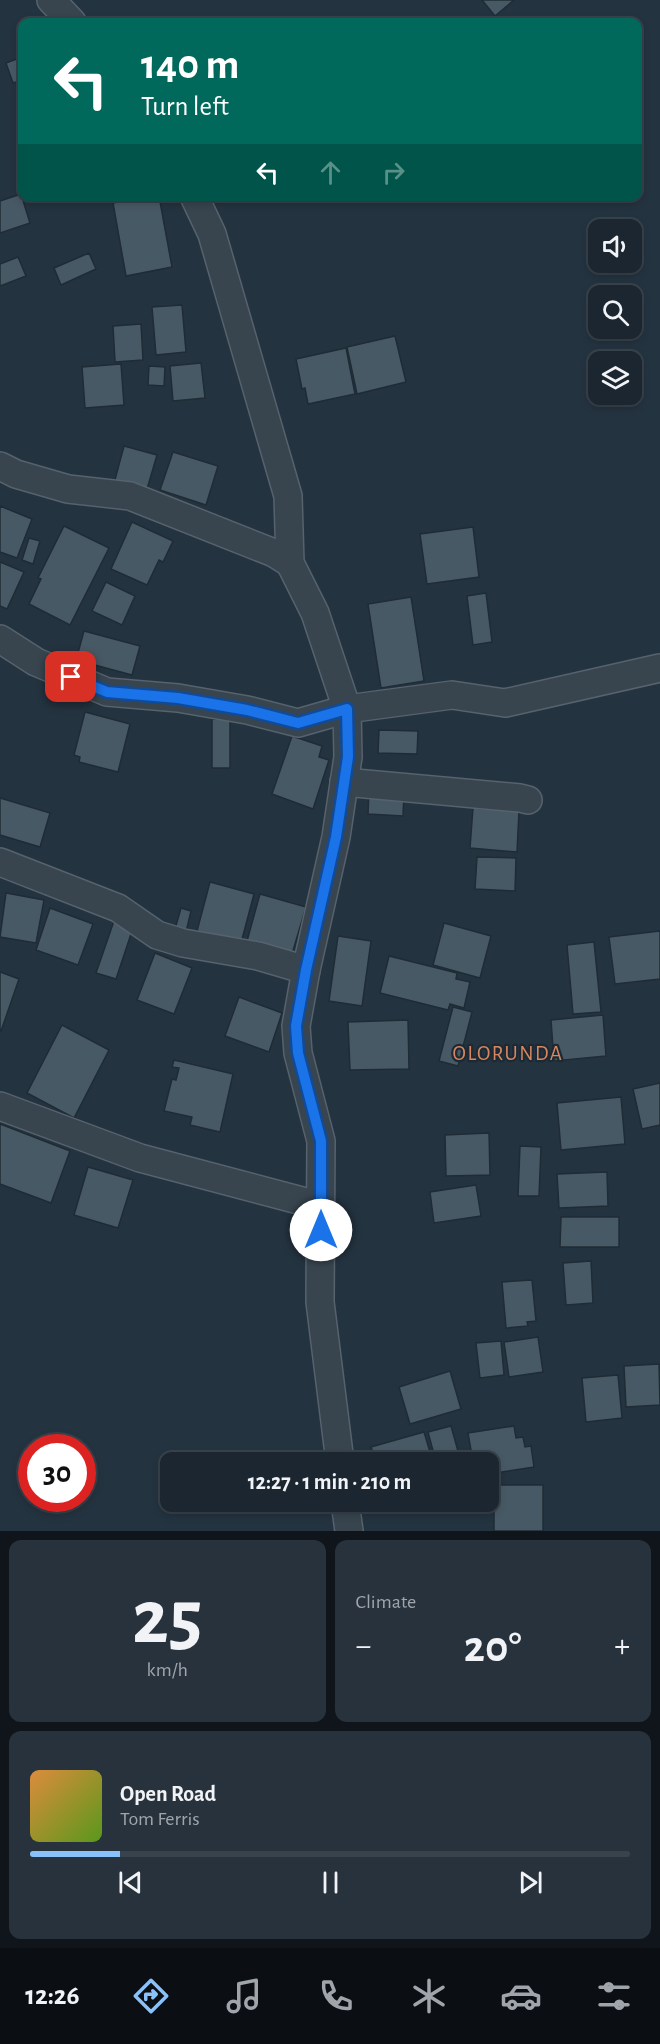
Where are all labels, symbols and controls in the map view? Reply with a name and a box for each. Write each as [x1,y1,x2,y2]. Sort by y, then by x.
icon: left [42,42,120,120]
text: 140 m [141,44,239,86]
text: Turn left [141,93,229,120]
icon: left [251,156,284,189]
icon: ahead [314,156,347,189]
icon: right [377,156,410,189]
map controls [588,219,642,405]
button: sound [588,219,642,273]
button: search [588,285,642,339]
button: layers [588,351,642,405]
pin [45,651,96,702]
icon: arrive [54,660,87,693]
district label: OLORUNDA [453,1043,563,1064]
position arrow [289,1198,353,1262]
speed limit sign: 30 [18,1434,96,1512]
text: 12:27 · 1 min · 210 m [248,1471,411,1493]
text: 25 [132,1580,202,1658]
text: Climate [356,1592,416,1612]
text: 20° [464,1625,522,1670]
text: − [356,1630,371,1663]
text: + [614,1630,630,1663]
text: km/h [147,1660,188,1680]
text: Open Road [120,1783,216,1805]
text: Tom Ferris [120,1809,200,1829]
icon: previous [114,1866,147,1899]
icon: pause [314,1866,347,1899]
icon: next [514,1866,547,1899]
icon: directions [130,1975,172,2017]
icon: music [223,1975,265,2017]
icon: phone [315,1975,357,2017]
icon: climate [408,1975,450,2017]
icon: car [500,1975,542,2017]
icon: filters [593,1975,635,2017]
text: 12:26 [25,1982,80,2009]

